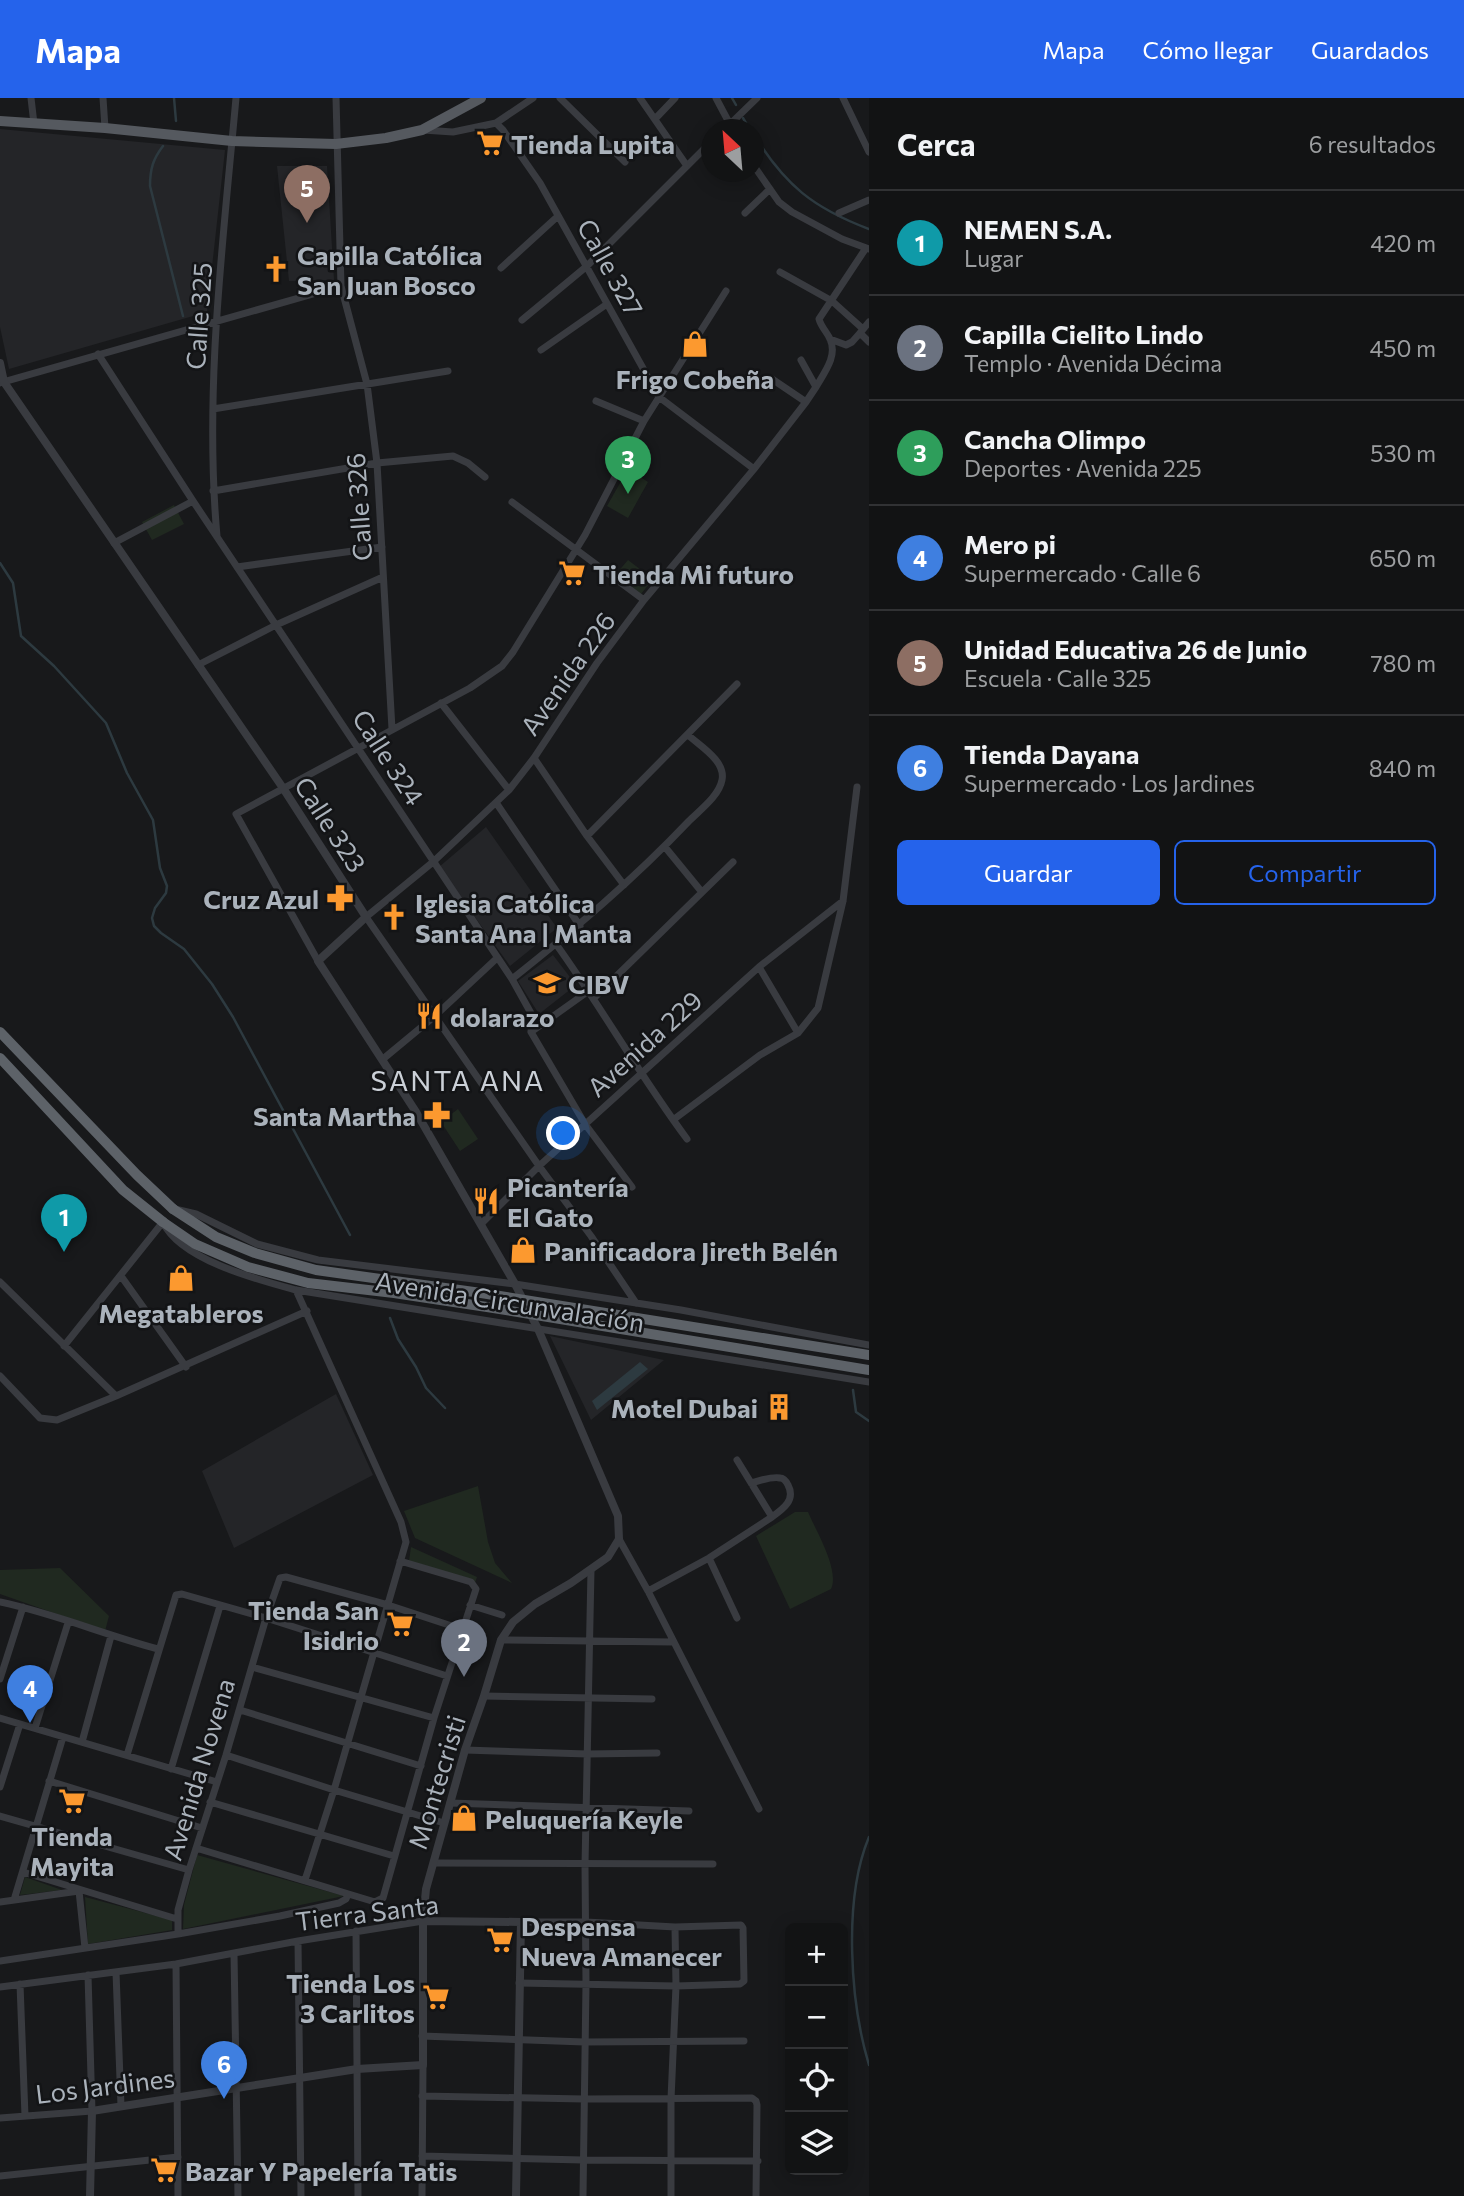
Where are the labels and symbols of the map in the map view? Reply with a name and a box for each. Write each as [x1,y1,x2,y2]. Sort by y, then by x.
north arrow [701,119,764,182]
supermarket icon: Tienda Lupita [475,128,505,158]
place label: Tienda Lupita [511,128,675,159]
pin: 5 [284,165,330,223]
street label: Calle 327 [572,213,650,321]
place label: Capilla Católica San Juan Bosco [297,239,482,300]
church icon: Capilla Católica San Juan Bosco [261,254,291,284]
street label: Calle 325 [179,261,217,371]
shop icon: Frigo Cobeña [680,329,710,359]
place label: Frigo Cobeña [616,363,774,394]
pin: 3 [605,436,651,494]
street label: Calle 326 [339,452,377,562]
supermarket icon: Tienda Mi futuro [557,558,587,588]
place label: Tienda Mi futuro [593,558,794,589]
street label: Avenida 226 [513,605,621,741]
street label: Calle 324 [347,703,431,811]
street label: Calle 323 [289,771,373,877]
place label: Cruz Azul [203,883,319,914]
pharmacy icon: Cruz Azul [325,883,355,913]
place label: Iglesia Católica Santa Ana | Manta [415,887,632,948]
church icon: Iglesia Católica Santa Ana | Manta [379,902,409,932]
school or university icon: CIBV [532,968,562,998]
place label: CIBV [568,968,629,999]
street label: Avenida 229 [580,984,708,1102]
restaurant icon: dolarazo [414,1001,444,1031]
place label: dolarazo [450,1001,555,1032]
district label: SANTA ANA [371,1063,545,1097]
place label: Santa Martha [253,1100,416,1131]
pharmacy icon: Santa Martha [422,1100,452,1130]
your location [546,1116,580,1150]
place label: Picantería El Gato [507,1171,629,1232]
restaurant icon: Picantería El Gato [471,1186,501,1216]
pin: 1 [41,1194,87,1252]
shop icon: Panificadora Jireth Belén [508,1235,538,1265]
place label: Panificadora Jireth Belén [544,1235,838,1266]
shop icon: Megatableros [166,1263,196,1293]
street label: Avenida Circunvalación [373,1264,647,1338]
place label: Megatableros [98,1297,264,1328]
place label: Motel Dubai [611,1392,758,1423]
building icon: Motel Dubai [764,1392,794,1422]
place label: Tienda San Isidrio [248,1594,379,1655]
supermarket icon: Tienda San Isidrio [385,1609,415,1639]
pin: 2 [441,1619,487,1677]
pin: 4 [7,1665,53,1723]
street label: Avenida Novena [156,1674,240,1864]
street label: Montecristi [401,1711,471,1853]
supermarket icon: Tienda Mayita [57,1786,87,1816]
shop icon: Peluquería Keyle [449,1803,479,1833]
place label: Peluquería Keyle [485,1803,683,1834]
place label: Tienda Mayita [30,1820,114,1881]
street label: Tierra Santa [294,1888,440,1936]
place label: Despensa Nueva Amanecer [521,1910,722,1971]
supermarket icon: Despensa Nueva Amanecer [485,1925,515,1955]
place label: Tienda Los 3 Carlitos [286,1967,415,2028]
supermarket icon: Tienda Los 3 Carlitos [421,1982,451,2012]
pin: 6 [201,2041,247,2099]
street label: Los Jardines [34,2061,176,2109]
supermarket icon: Bazar Y Papelería Tatis [149,2155,179,2185]
place label: Bazar Y Papelería Tatis [185,2155,457,2186]

